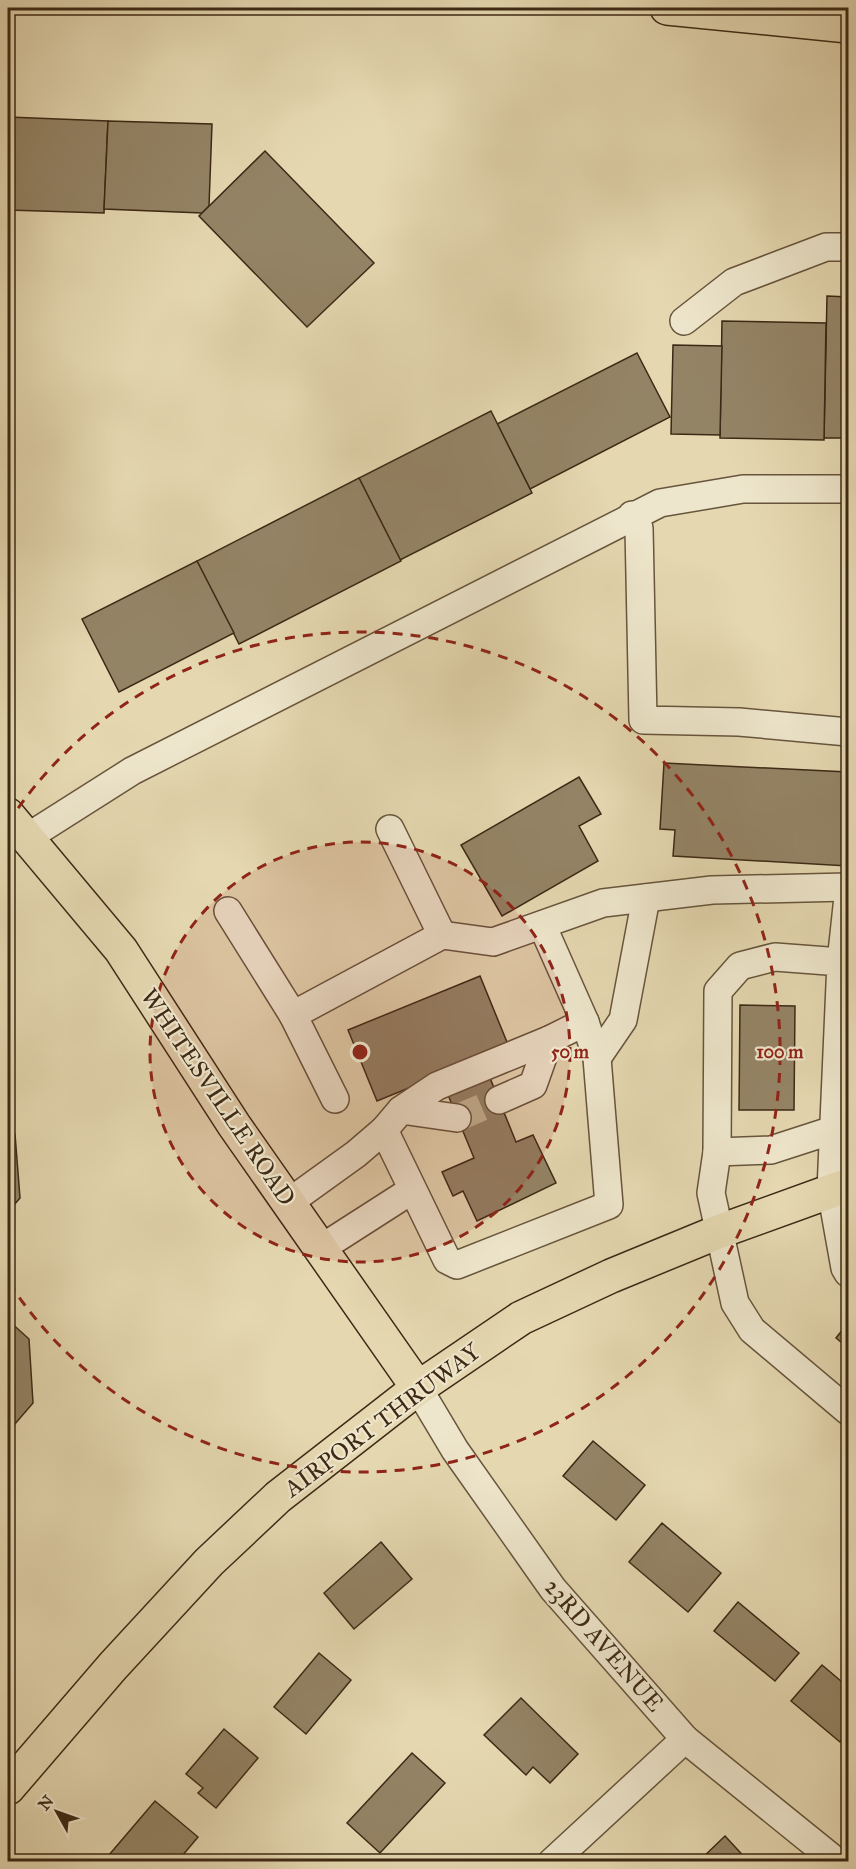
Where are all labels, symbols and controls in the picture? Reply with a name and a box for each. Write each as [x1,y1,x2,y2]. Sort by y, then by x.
street label: WHITESVILLE ROAD [134,983,302,1211]
text: 50 m [551,1041,590,1063]
text: 100 m [757,1041,804,1063]
centre of rings [350,1042,370,1062]
street label: AIRPORT THRUWAY [277,1336,487,1504]
street label: 23RD AVENUE [538,1572,670,1718]
north arrow [27,1782,87,1842]
text: N [34,1791,58,1814]

